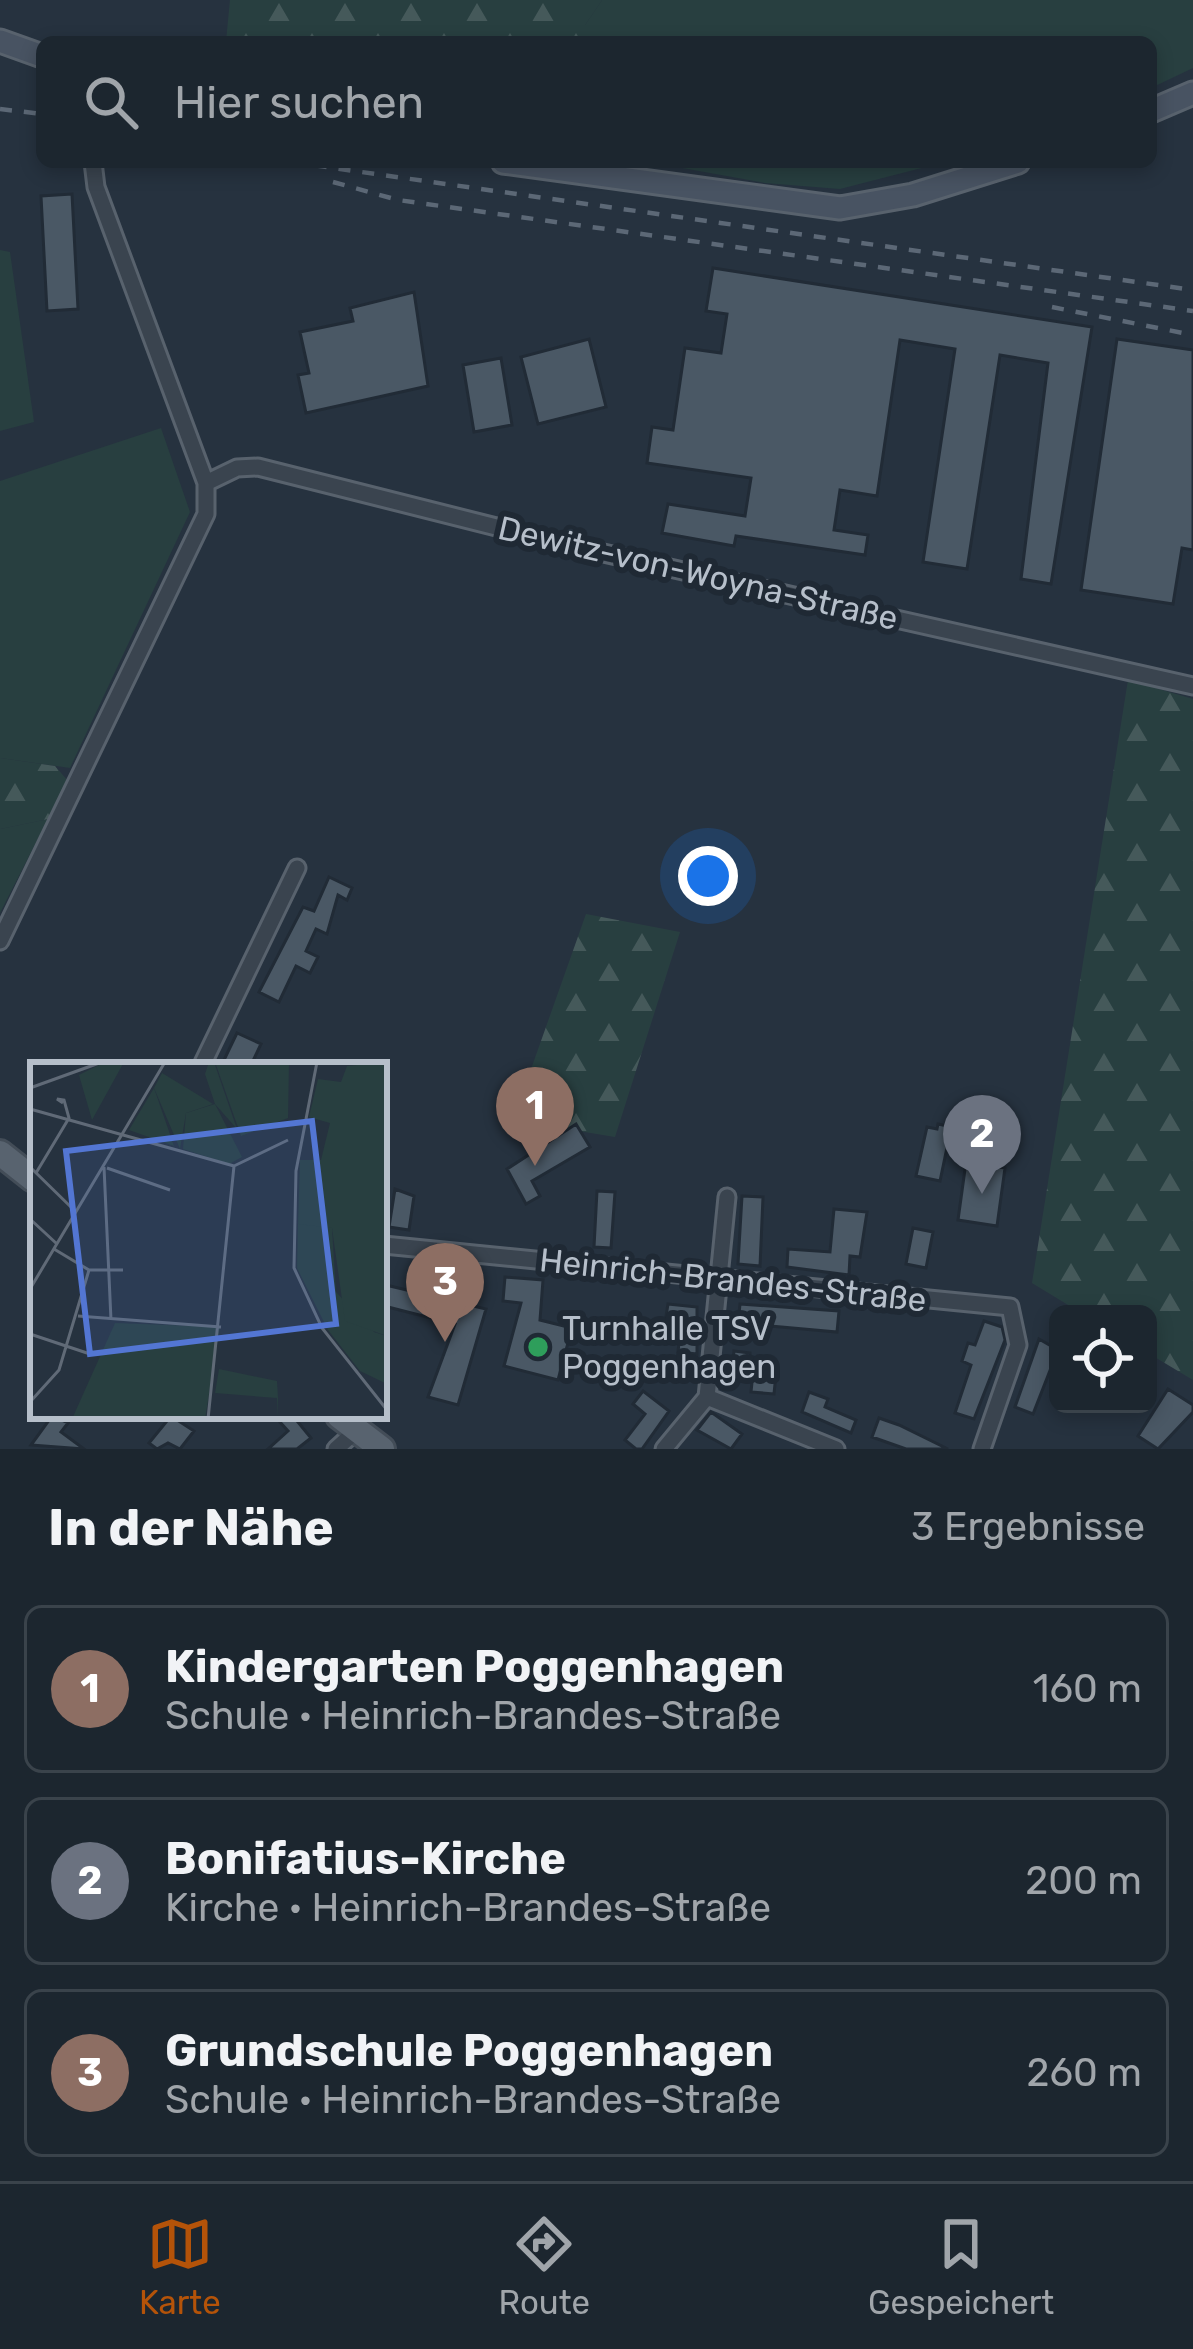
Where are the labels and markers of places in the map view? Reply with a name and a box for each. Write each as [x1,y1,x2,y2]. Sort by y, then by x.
pin: 1 [496,1067,574,1166]
pin: 2 [943,1095,1021,1194]
pin: 3 [406,1243,484,1342]
place label: Turnhalle TSV Poggenhagen [562,1309,776,1386]
marker: Turnhalle TSV Poggenhagen [525,1334,551,1360]

